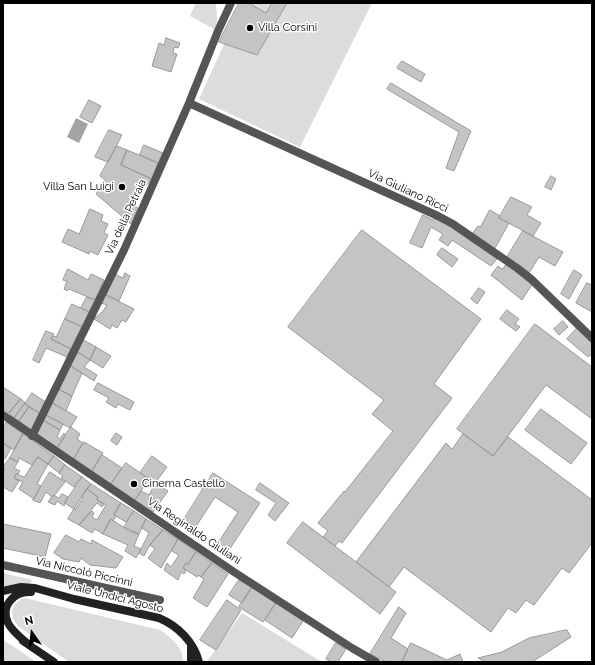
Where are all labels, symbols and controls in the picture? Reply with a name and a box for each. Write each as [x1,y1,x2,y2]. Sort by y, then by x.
place label: Villa Corsini [258,21,317,35]
marker: Villa Corsini [245,23,255,33]
street label: Via Giuliano Ricci [366,167,450,215]
street label: Via della Petraia [103,177,149,257]
place label: Villa San Luigi [43,180,114,194]
marker: Villa San Luigi [117,182,127,192]
place label: Cinema Castello [142,477,225,491]
marker: Cinema Castello [129,479,139,489]
street label: Via Reginaldo Giuliani [145,495,243,567]
street label: Via Niccolò Piccinni [34,554,134,590]
street label: Viale Undici Agosto [65,579,165,615]
north arrow [12,613,52,653]
text: N [23,614,35,628]

